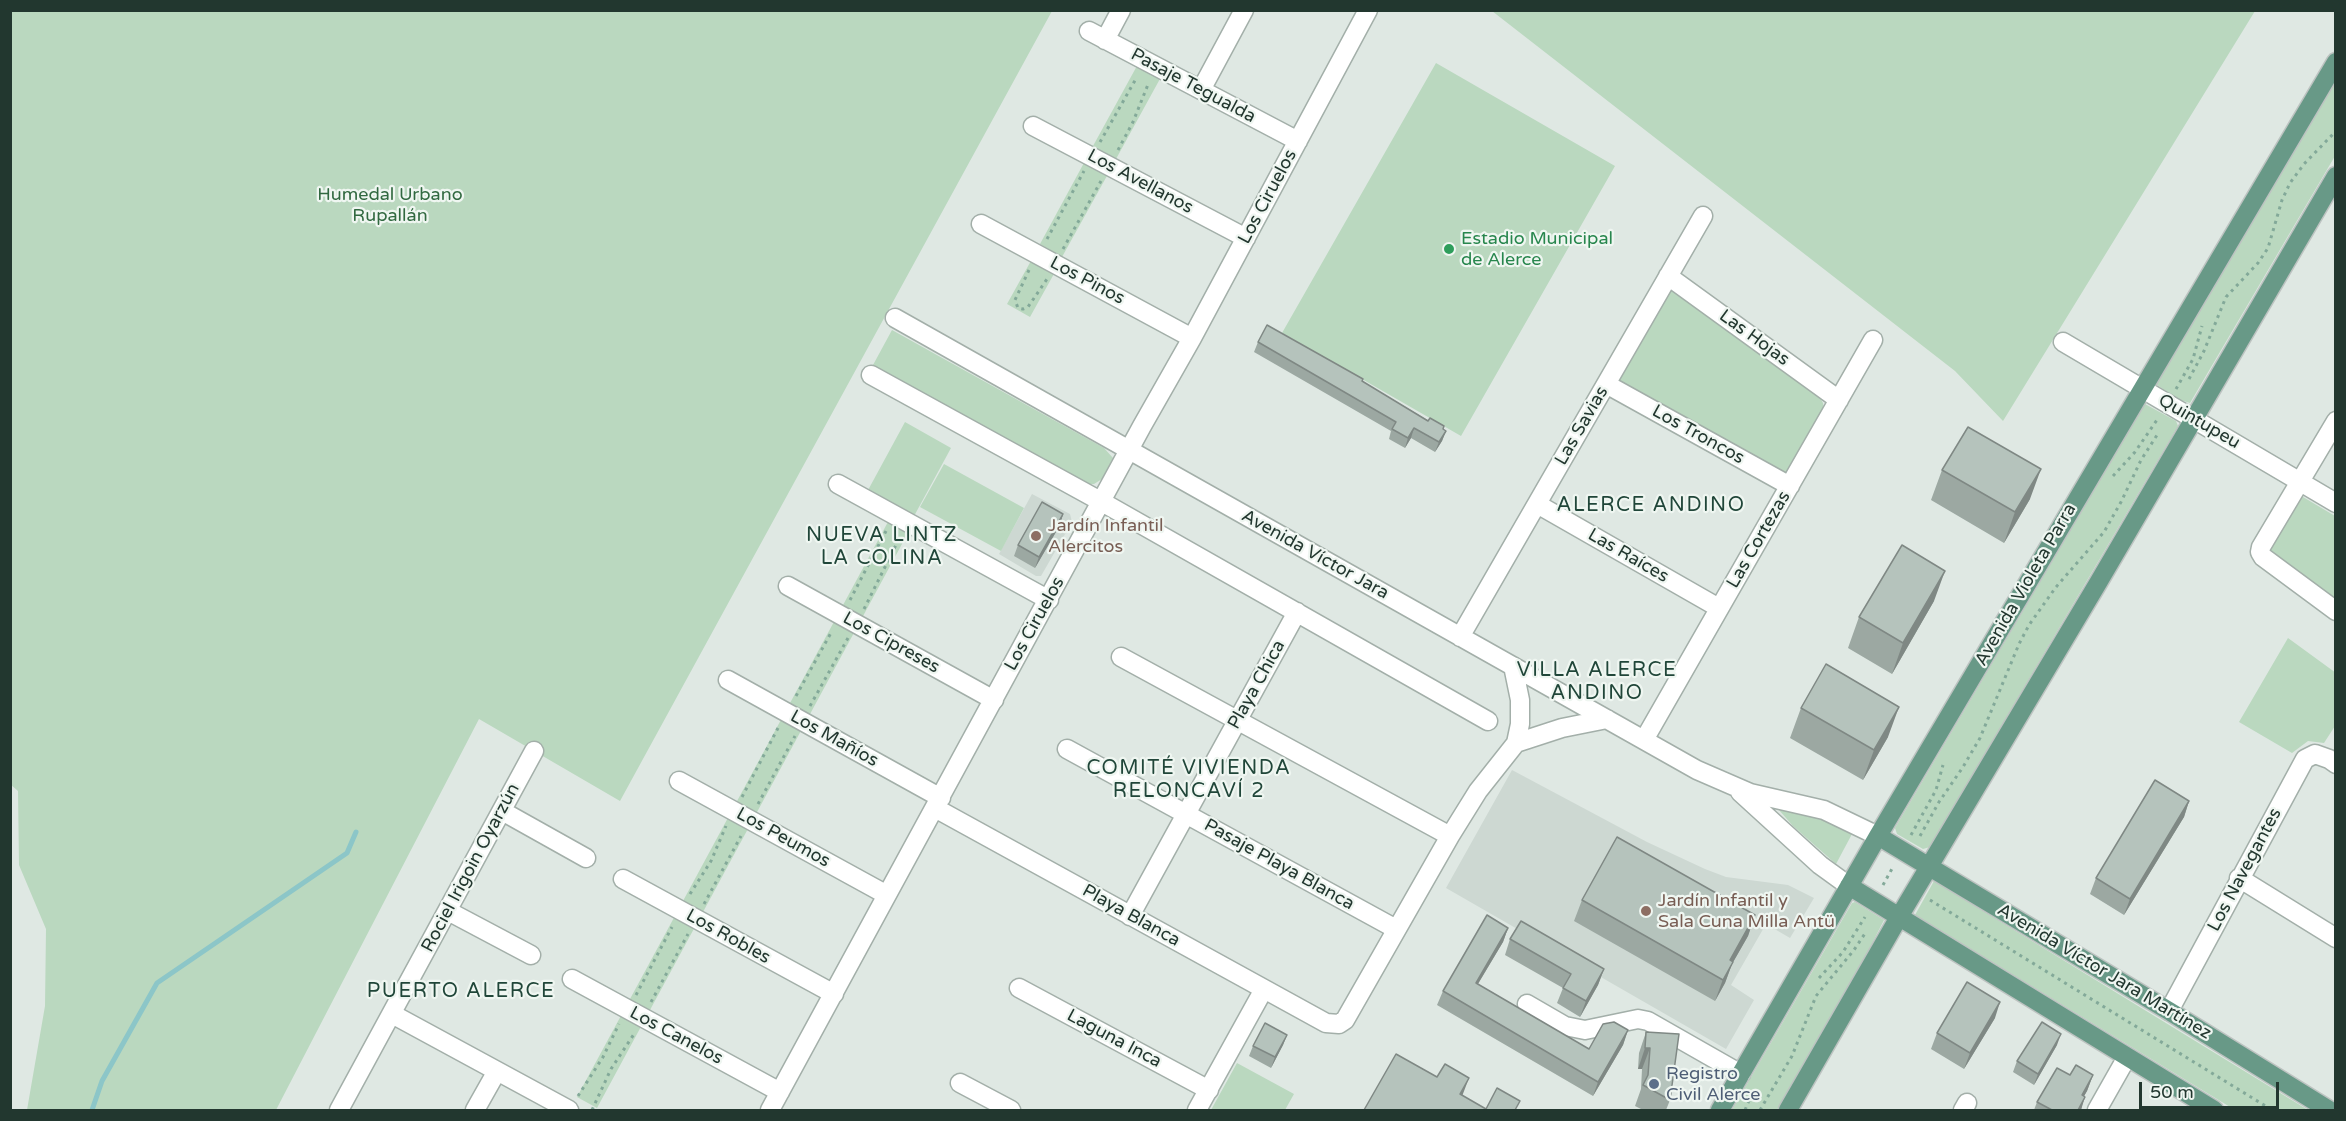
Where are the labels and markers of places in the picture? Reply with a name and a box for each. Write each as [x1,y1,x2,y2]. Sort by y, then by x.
place label: Estadio Municipal de Alerce [1461,228,1613,270]
marker: Estadio Municipal de Alerce [1442,242,1456,256]
place label: Jardín Infantil Alercitos [1048,515,1164,558]
marker: Jardín Infantil Alercitos [1029,529,1043,543]
place label: Jardín Infantil y Sala Cuna Milla Antü [1658,890,1835,932]
marker: Jardín Infantil y Sala Cuna Milla Antü [1639,904,1653,918]
place label: Registro Civil Alerce [1666,1063,1760,1106]
marker: Registro Civil Alerce [1647,1077,1661,1091]

